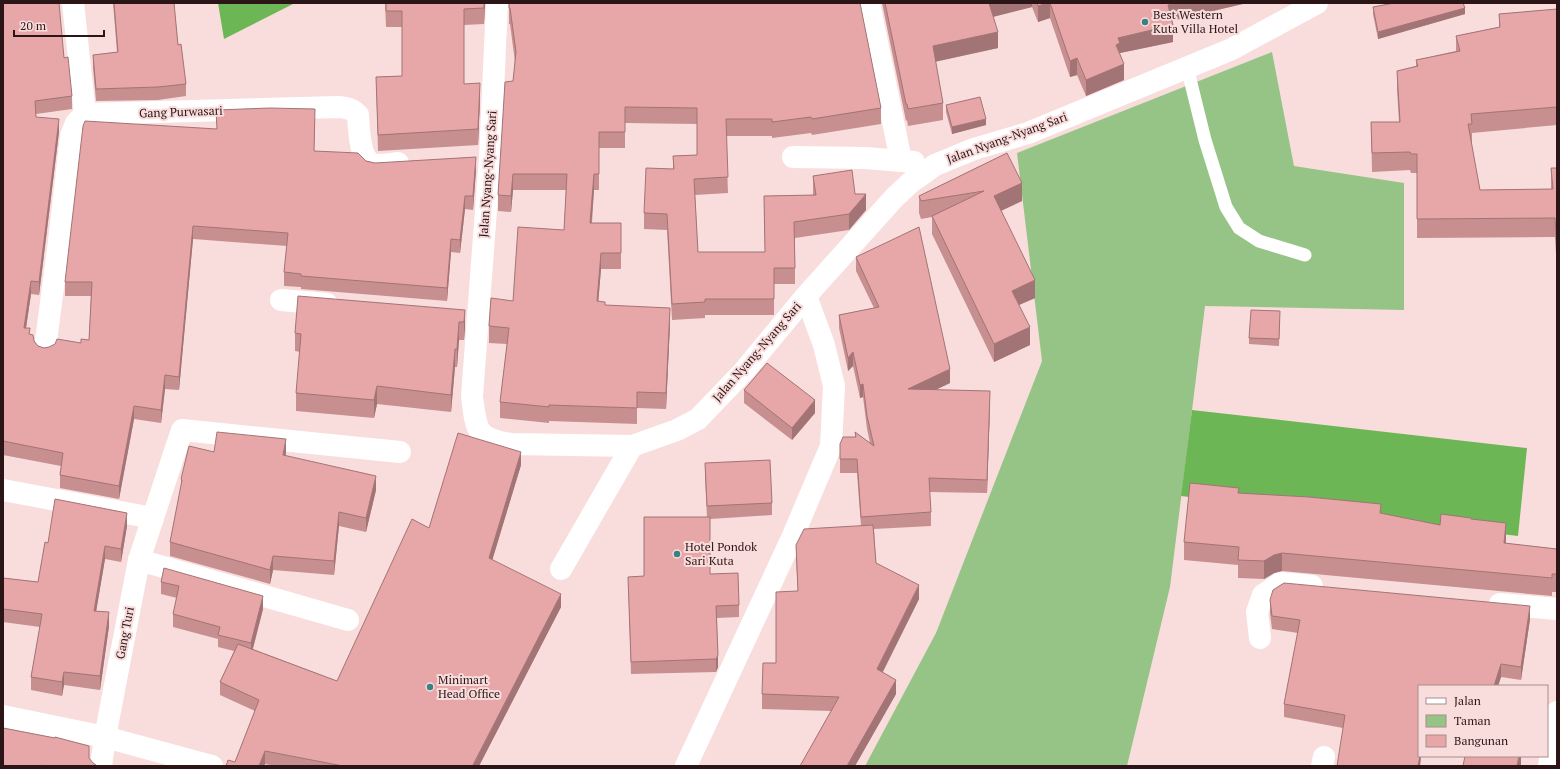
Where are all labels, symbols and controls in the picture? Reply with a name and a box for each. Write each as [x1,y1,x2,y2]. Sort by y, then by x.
place label: Best Western Kuta Villa Hotel [1153,7,1238,36]
scale bar [14,12,104,38]
marker: Best Western Kuta Villa Hotel [1140,17,1150,27]
text: 20 m [20,18,47,33]
street label: Gang Purwasari [139,103,223,120]
street label: Jalan Nyang-Nyang Sari [944,109,1070,166]
street label: Jalan Nyang-Nyang Sari [476,110,499,238]
street label: Jalan Nyang-Nyang Sari [709,298,804,405]
place label: Hotel Pondok Sari Kuta [685,539,758,568]
marker: Hotel Pondok Sari Kuta [672,549,682,559]
street label: Gang Turi [112,605,137,660]
place label: Minimart Head Office [438,672,500,701]
marker: Minimart Head Office [425,682,435,692]
legend [1418,685,1548,757]
text: Jalan [1454,693,1481,708]
text: Taman [1454,713,1491,728]
text: Bangunan [1454,733,1508,748]

